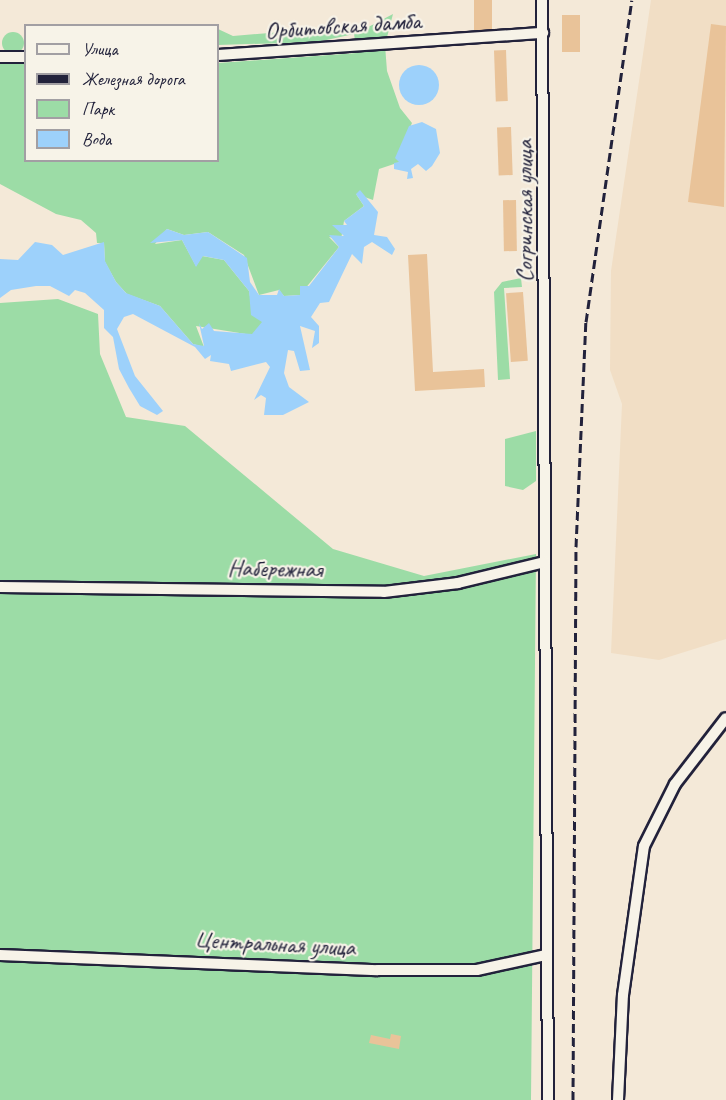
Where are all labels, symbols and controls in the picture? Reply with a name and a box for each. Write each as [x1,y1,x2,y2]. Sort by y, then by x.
street label: Орбитовская дамба [264,6,422,46]
legend [24,24,219,162]
text: Улица [82,38,118,60]
text: Железная дорога [82,68,185,90]
text: Парк [82,98,114,120]
text: Вода [82,128,111,150]
street label: Согринская улица [511,139,539,283]
street label: Набережная [227,554,323,584]
street label: Центральная улица [193,925,357,963]

